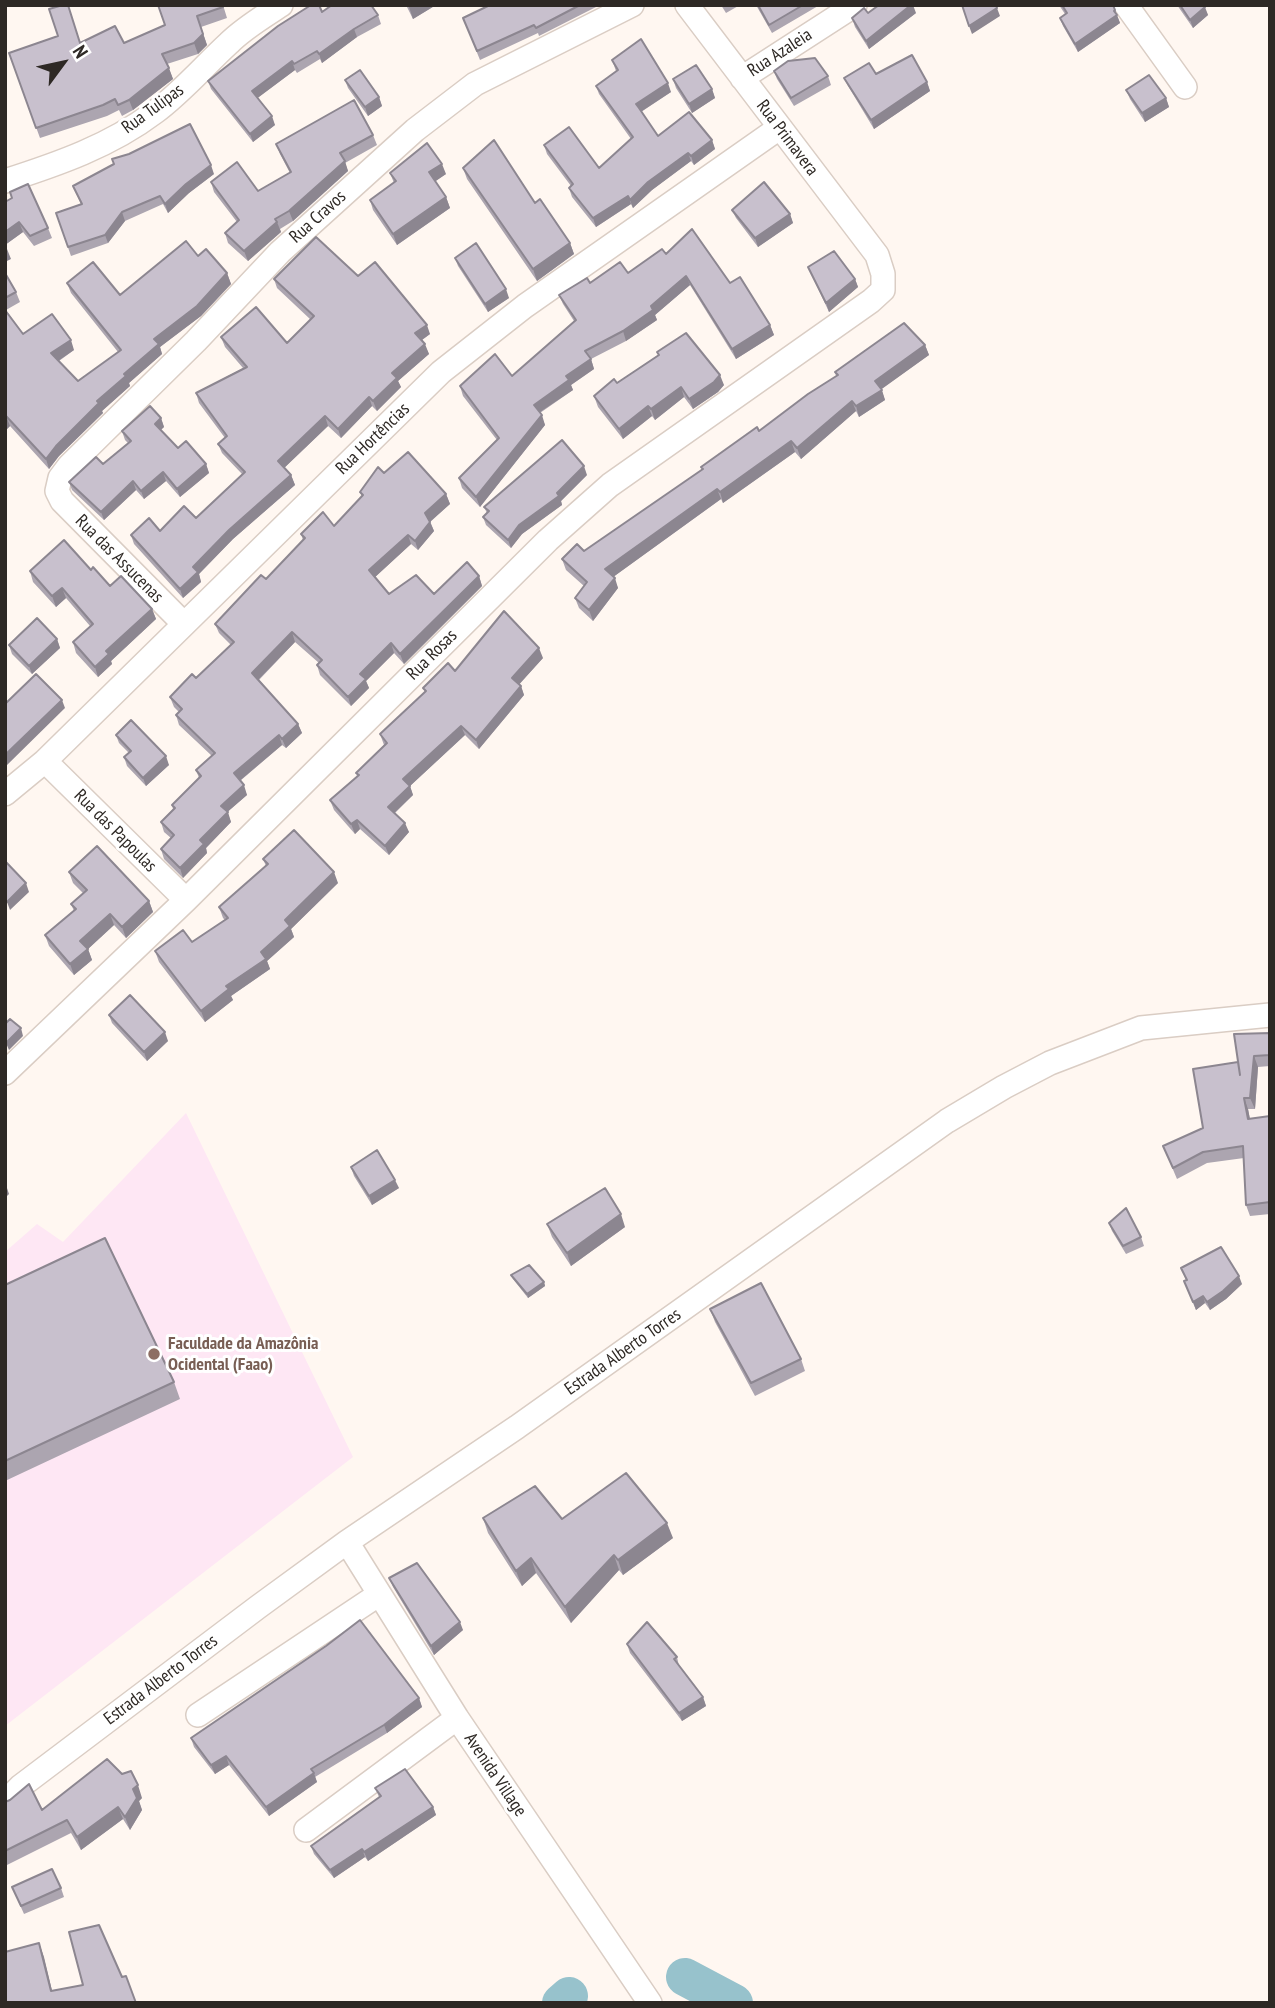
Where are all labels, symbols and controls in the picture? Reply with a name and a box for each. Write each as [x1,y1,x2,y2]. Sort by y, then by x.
street label: Rua Azaleia [744,24,816,82]
north arrow [28,28,98,98]
text: N [68,41,93,62]
street label: Rua Tulipas [118,79,188,139]
street label: Rua Primavera [751,96,823,180]
street label: Rua Cravos [285,186,351,248]
street label: Rua Hortências [332,399,414,479]
street label: Rua das Assucenas [71,511,167,607]
street label: Rua Rosas [402,625,462,685]
street label: Rua das Papoulas [69,785,161,877]
street label: Estrada Alberto Torres [561,1304,685,1400]
place label: Faculdade da Amazônia Ocidental (Faao) [168,1333,318,1376]
marker: Faculdade da Amazônia Ocidental (Faao) [146,1346,162,1362]
street label: Estrada Alberto Torres [100,1630,222,1730]
street label: Avenida Village [459,1729,531,1821]

